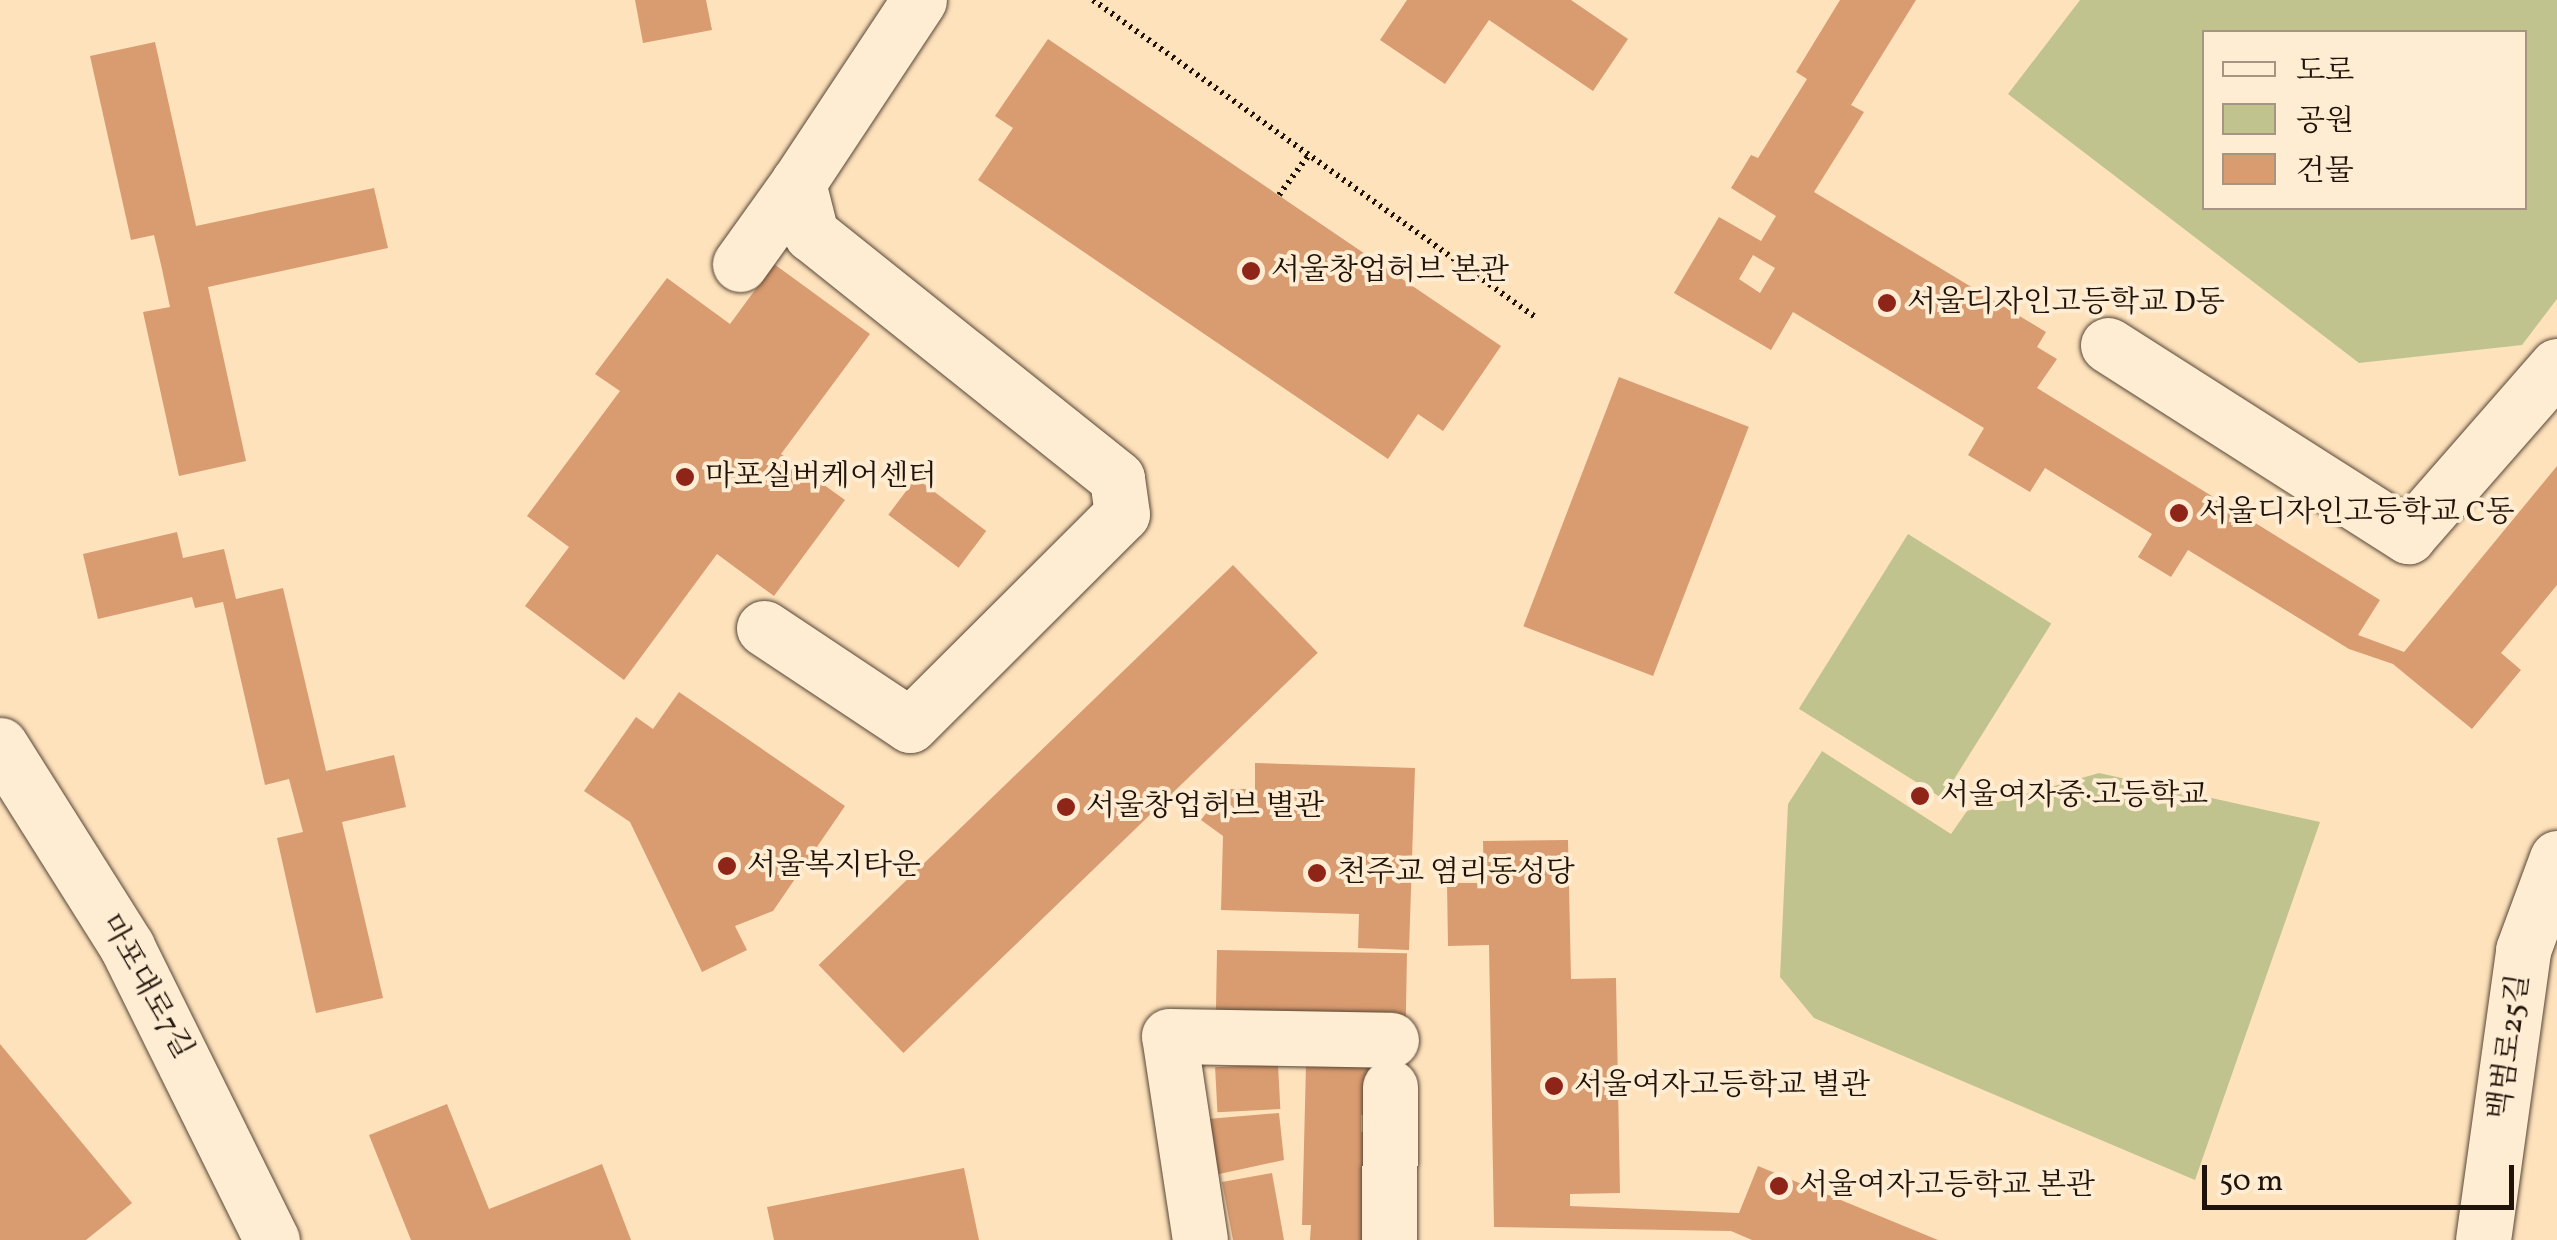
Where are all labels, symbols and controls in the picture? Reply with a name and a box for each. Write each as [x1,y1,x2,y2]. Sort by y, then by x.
legend [2202,30,2527,210]
text: 도로 [2296,51,2354,93]
text: 공원 [2296,101,2354,143]
text: 건물 [2296,151,2354,193]
place label: 서울창업허브 본관 [1271,253,1509,289]
marker: 서울창업허브 본관 [1240,260,1262,282]
place label: 서울디자인고등학교 D동 [1907,285,2225,321]
marker: 서울디자인고등학교 D동 [1876,292,1898,314]
place label: 마포실버케어센터 [705,459,937,495]
marker: 마포실버케어센터 [674,466,696,488]
place label: 서울디자인고등학교 C동 [2199,495,2514,531]
marker: 서울디자인고등학교 C동 [2168,502,2190,524]
place label: 서울여자중·고등학교 [1940,778,2208,814]
marker: 서울여자중·고등학교 [1909,785,1931,807]
place label: 서울창업허브 별관 [1086,789,1324,825]
marker: 서울창업허브 별관 [1055,796,1077,818]
place label: 서울복지타운 [747,848,921,884]
marker: 서울복지타운 [716,855,738,877]
place label: 천주교 염리동성당 [1337,855,1575,891]
marker: 천주교 염리동성당 [1306,862,1328,884]
street label: 마포대로7길 [92,909,200,1065]
street label: 백범로25길 [2482,972,2538,1122]
place label: 서울여자고등학교 별관 [1574,1068,1870,1104]
marker: 서울여자고등학교 별관 [1543,1075,1565,1097]
scale bar [2207,1145,2520,1207]
text: 50 m [2219,1161,2283,1203]
place label: 서울여자고등학교 본관 [1799,1168,2095,1204]
marker: 서울여자고등학교 본관 [1768,1175,1790,1197]

